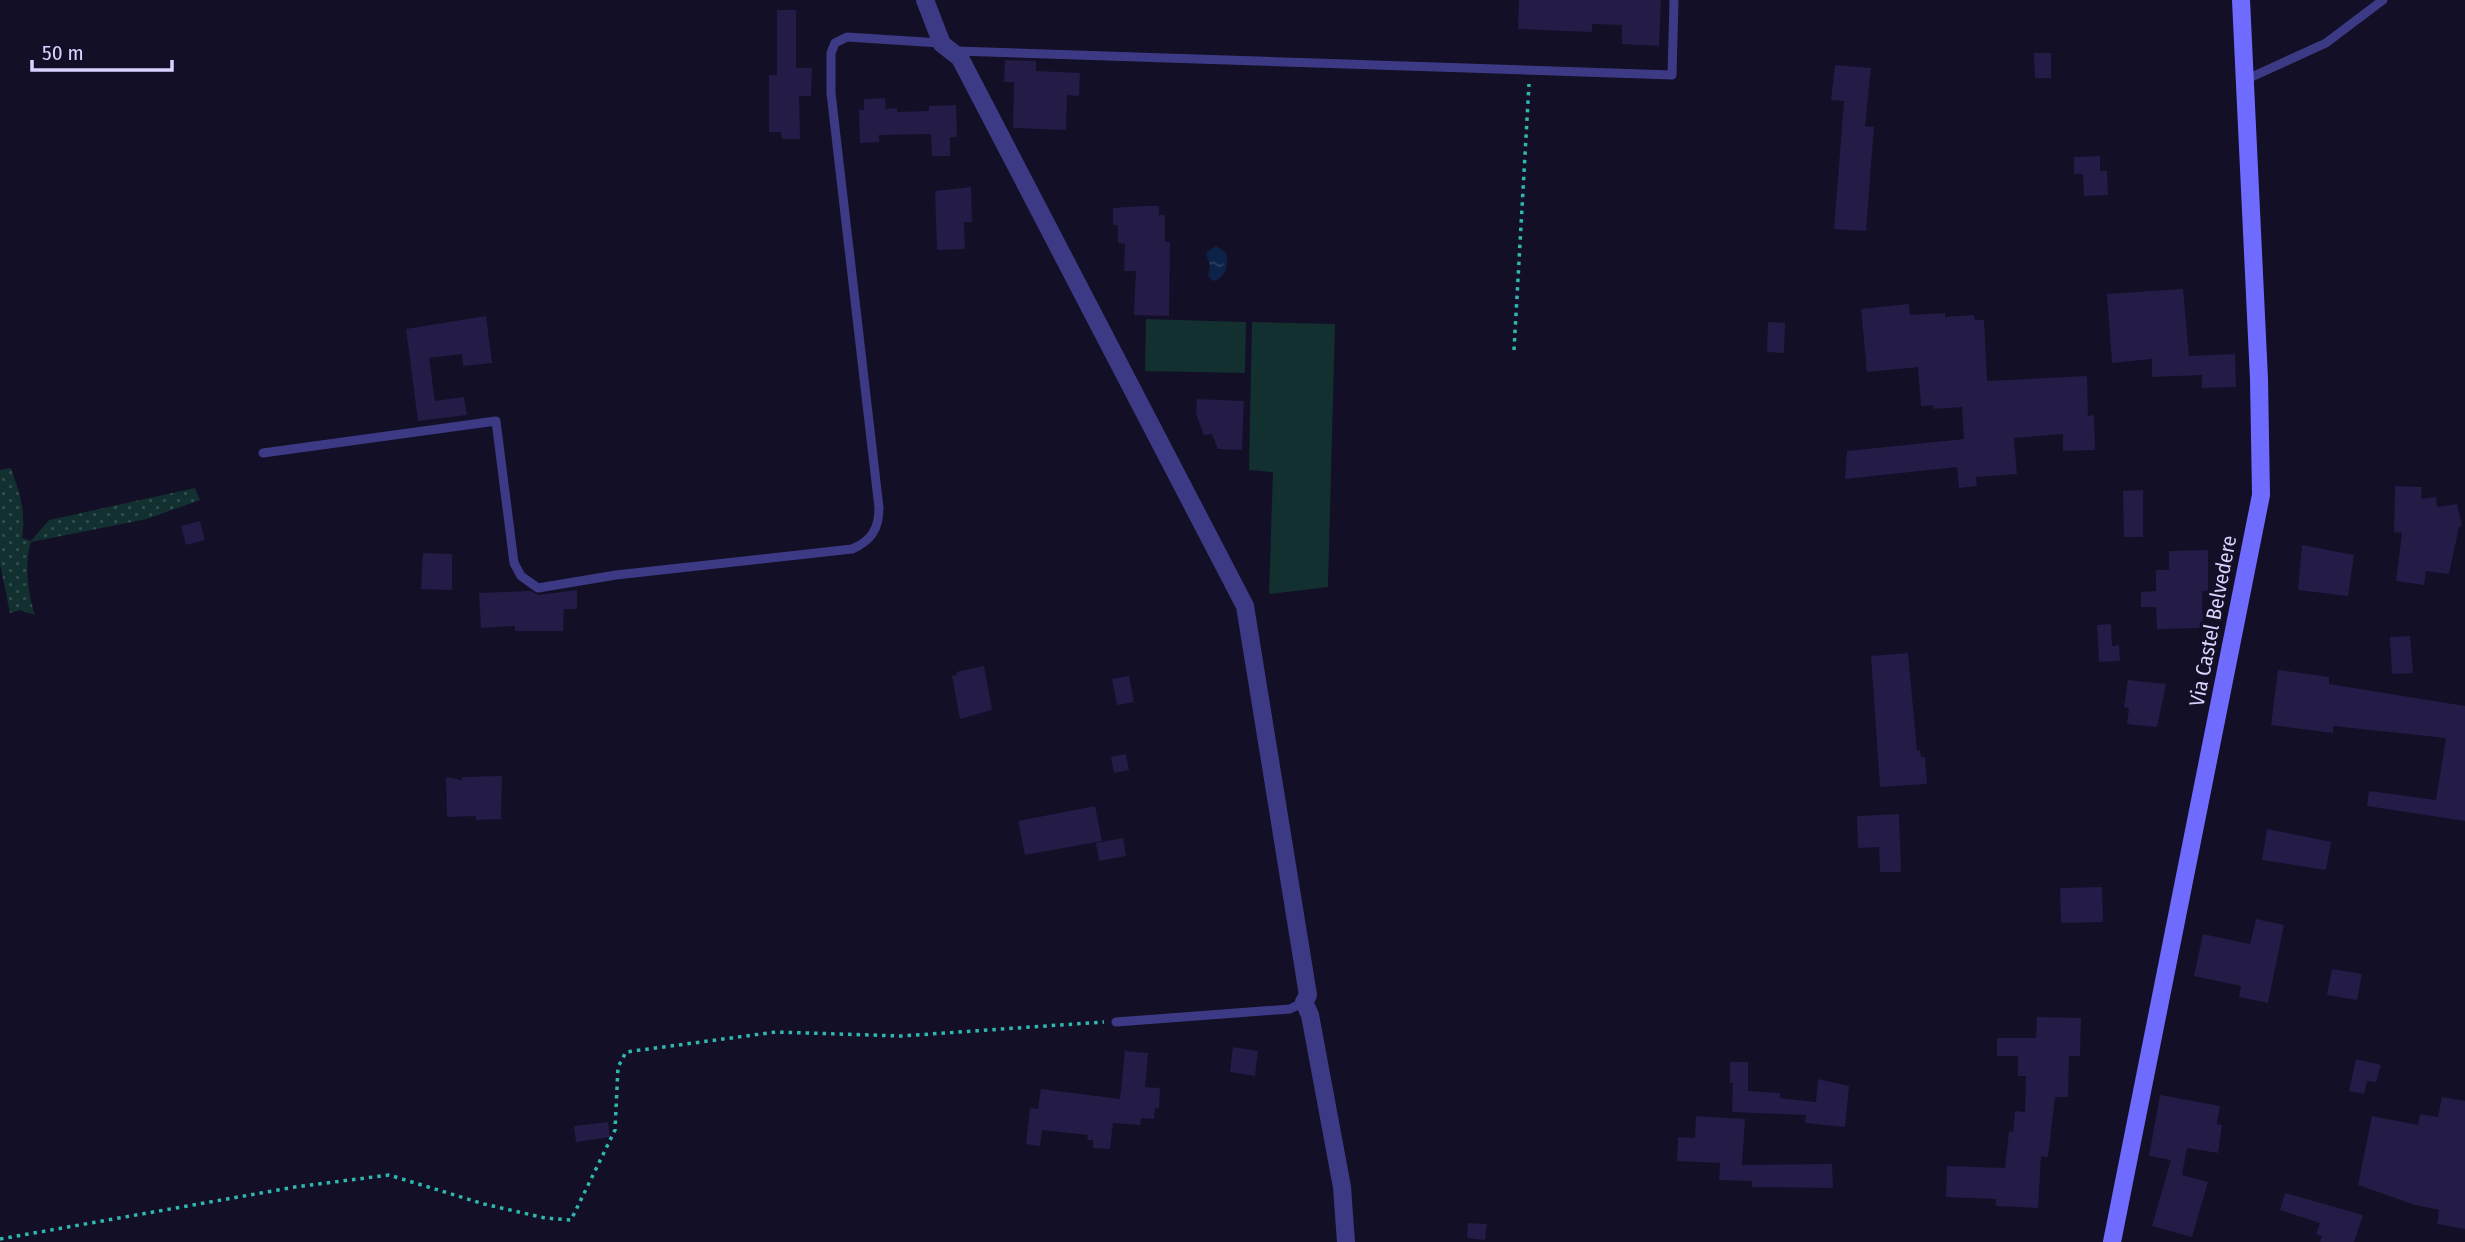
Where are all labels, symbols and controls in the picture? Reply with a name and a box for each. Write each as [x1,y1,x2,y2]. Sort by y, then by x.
scale bar [32,28,172,72]
text: 50 m [42,40,84,66]
street label: Via Castel Belvedere [2184,533,2242,709]

